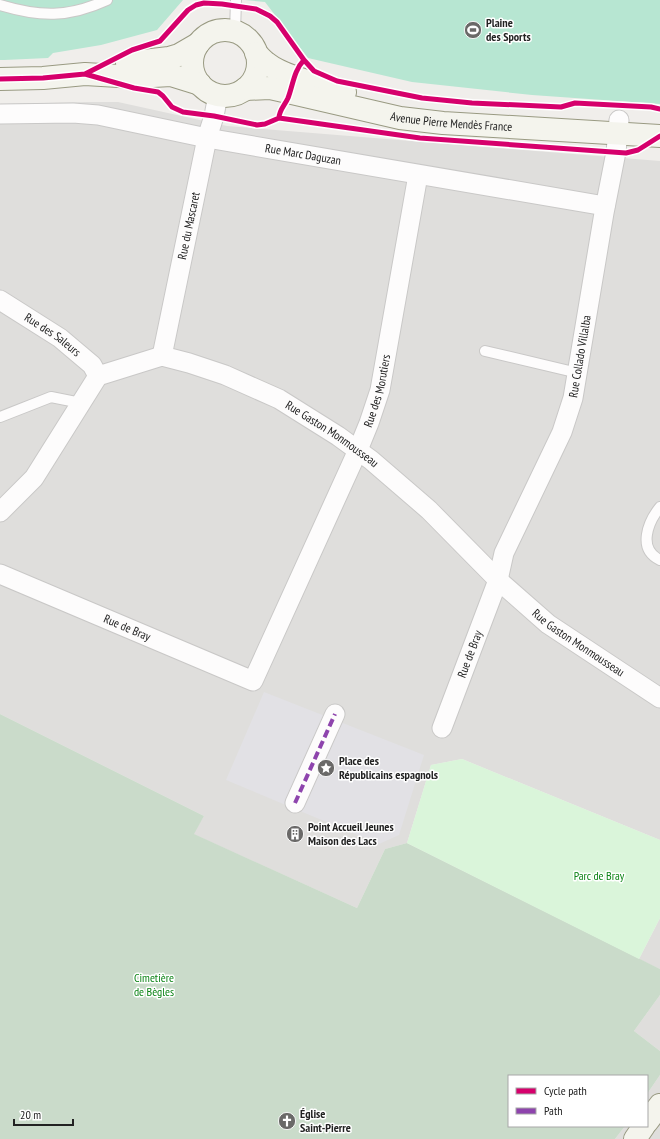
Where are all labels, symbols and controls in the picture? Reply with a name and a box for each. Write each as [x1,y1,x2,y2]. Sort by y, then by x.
place label: Plaine des Sports [486,15,531,44]
sports icon: Plaine des Sports [463,20,483,40]
street label: Avenue Pierre Mendès France [389,108,513,134]
street label: Rue Marc Daguzan [264,140,342,168]
street label: Rue du Mascaret [174,190,203,261]
street label: Rue des Saleurs [22,309,84,359]
street label: Rue Collado Villalba [565,314,594,399]
street label: Rue des Morutiers [360,353,393,429]
street label: Rue Gaston Monmousseau [283,397,382,470]
street label: Rue Gaston Monmousseau [529,606,628,680]
street label: Rue de Bray [102,611,153,644]
street label: Rue de Bray [454,628,485,680]
place label: Place des Républicains espagnols [339,753,438,782]
place icon: Place des Républicains espagnols [316,758,336,778]
place label: Point Accueil Jeunes Maison des Lacs [308,819,394,848]
building icon: Point Accueil Jeunes Maison des Lacs [285,824,305,844]
park label: Parc de Bray [574,868,625,883]
park label: Cimetière de Bègles [134,970,174,999]
legend [508,1075,648,1127]
text: Cycle path [544,1083,587,1098]
scale bar [14,1101,73,1127]
text: Path [544,1103,562,1118]
place label: Église Saint-Pierre [300,1106,351,1135]
text: 20 m [20,1107,41,1122]
church icon: Église Saint-Pierre [277,1111,297,1131]

